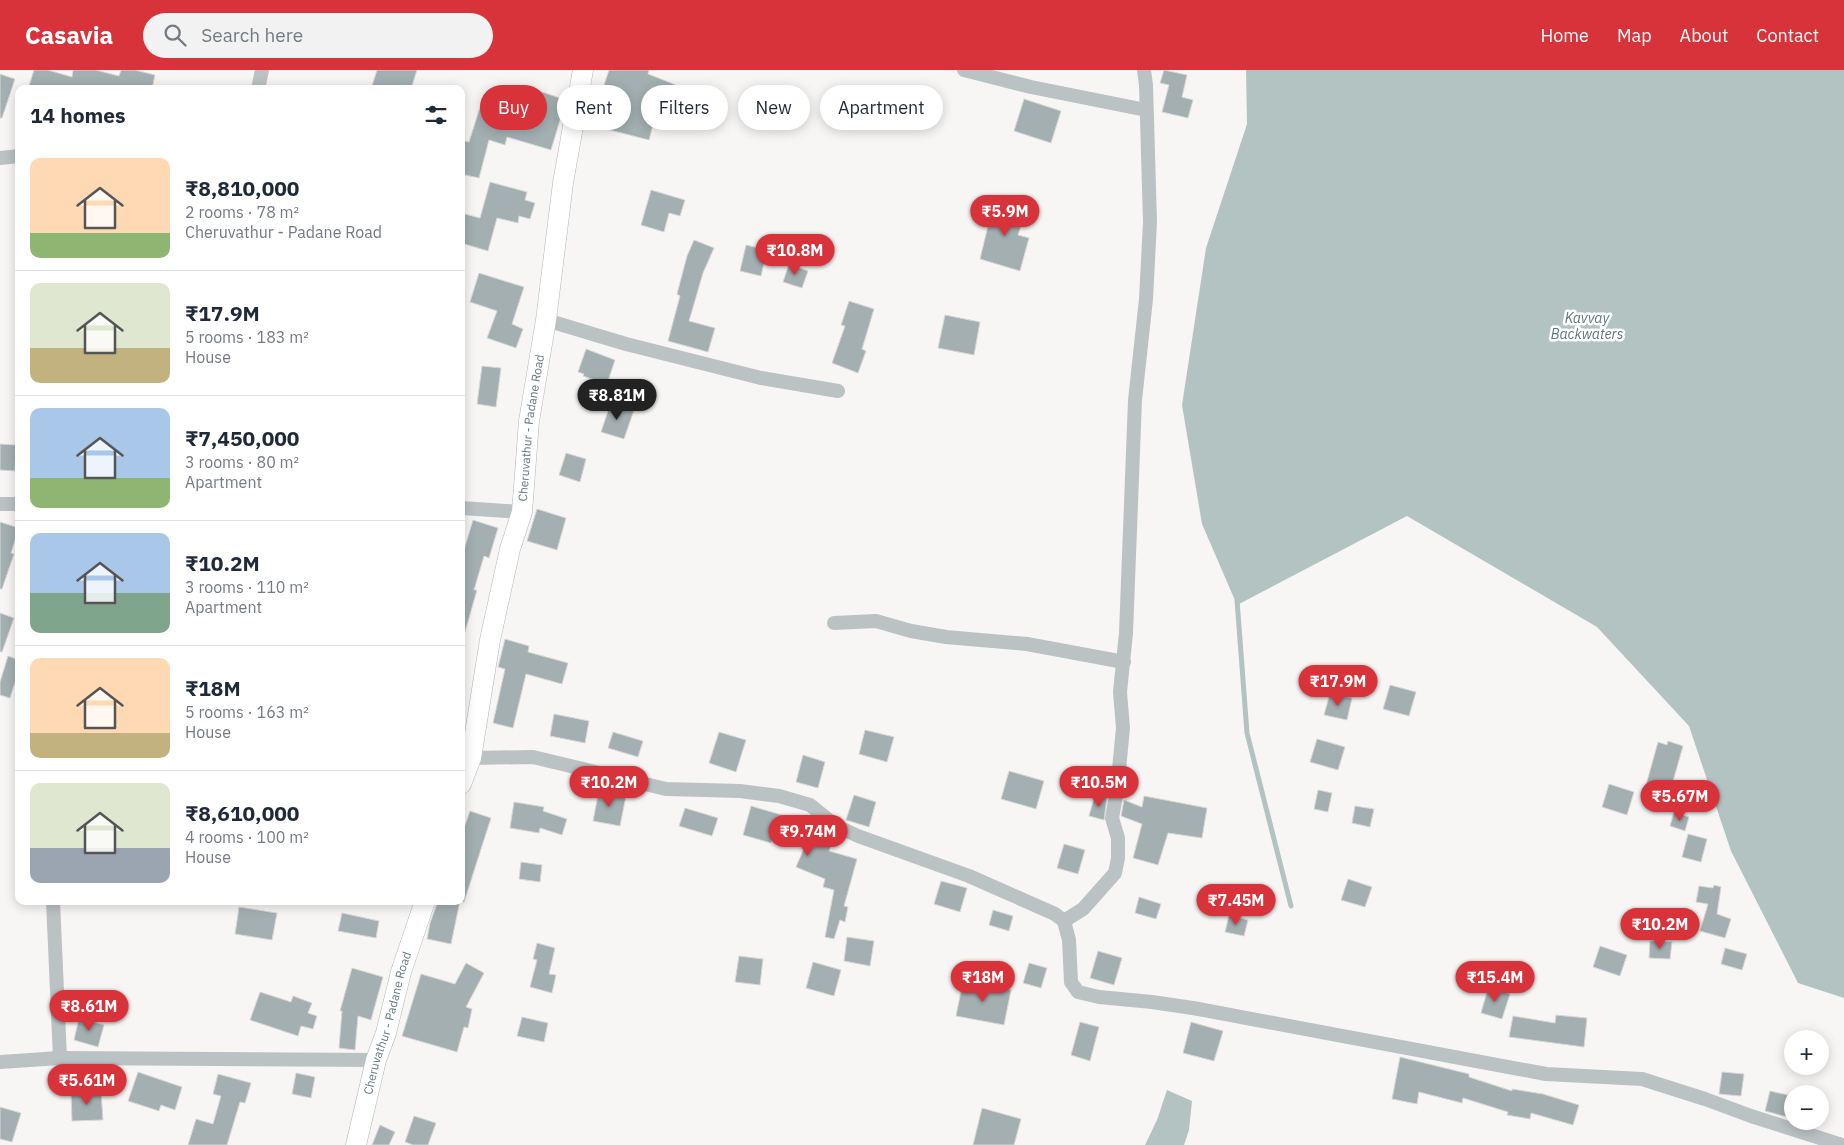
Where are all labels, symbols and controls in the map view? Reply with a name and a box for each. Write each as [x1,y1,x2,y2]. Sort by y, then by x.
search box [143,13,493,58]
text: Casavia [25,19,113,51]
icon: search [161,21,189,49]
text: Search here [201,23,303,47]
text: Home [1541,24,1589,47]
text: Map [1617,24,1652,47]
text: About [1680,24,1728,47]
text: Contact [1756,24,1819,47]
chip: Buy [480,85,547,130]
chip: Rent [557,85,631,130]
chip: Filters [641,85,728,130]
chip: New [738,85,810,130]
chip: Apartment [820,85,943,130]
text: 14 homes [30,101,126,129]
icon: filters [422,101,450,129]
text: ₹8,810,000 [185,174,299,202]
icon: home [70,178,130,238]
pin: ₹5.9M [970,194,1040,237]
text: ₹5.9M [981,201,1029,221]
text: 2 rooms · 78 m² [185,202,299,222]
text: Cheruvathur - Padane Road [185,222,382,242]
pin: ₹10.8M [754,234,836,276]
text: ₹10.8M [767,240,823,260]
text: ₹17.9M [185,299,260,327]
icon: home [70,303,130,363]
water label: Kavvay Backwaters [1551,309,1624,343]
text: 5 rooms · 183 m² [185,327,309,347]
text: House [185,347,231,367]
street label: Cheruvathur - Padane Road [515,353,547,502]
pin: ₹8.81M [576,378,658,421]
text: ₹8.81M [589,385,645,405]
text: ₹7,450,000 [185,424,299,452]
icon: home [70,428,130,488]
text: 3 rooms · 80 m² [185,452,299,472]
text: Apartment [185,472,262,492]
text: ₹10.2M [185,549,260,577]
icon: home [70,553,130,613]
text: 3 rooms · 110 m² [185,577,309,597]
text: Apartment [185,597,262,617]
pin: ₹17.9M [1297,664,1379,707]
text: ₹17.9M [1310,671,1366,691]
text: ₹18M [185,674,241,702]
icon: home [70,678,130,738]
text: 5 rooms · 163 m² [185,702,309,722]
text: House [185,722,231,742]
pin: ₹10.2M [568,766,650,808]
pin: ₹10.5M [1058,766,1140,808]
text: ₹10.2M [581,772,637,792]
text: ₹10.5M [1071,772,1127,792]
pin: ₹5.67M [1639,780,1721,822]
text: ₹5.67M [1652,786,1708,806]
text: ₹8,610,000 [185,799,299,827]
icon: home [70,803,130,863]
pin: ₹9.74M [767,814,849,857]
text: ₹9.74M [780,821,836,841]
text: 4 rooms · 100 m² [185,827,309,847]
text: House [185,847,231,867]
pin: ₹7.45M [1195,884,1277,926]
text: ₹7.45M [1208,890,1264,910]
pin: ₹10.2M [1619,908,1701,950]
text: ₹10.2M [1632,914,1688,934]
street label: Cheruvathur - Padane Road [360,949,414,1096]
pin: ₹18M [953,960,1013,1003]
pin: ₹15.4M [1454,960,1536,1003]
text: ₹18M [962,967,1004,987]
text: ₹15.4M [1467,967,1523,987]
pin: ₹8.61M [48,990,130,1032]
text: ₹8.61M [61,996,117,1016]
map controls [1784,1030,1829,1130]
button: + [1784,1030,1829,1075]
pin: ₹5.61M [46,1064,128,1106]
text: ₹5.61M [59,1070,115,1090]
button: − [1784,1085,1829,1130]

